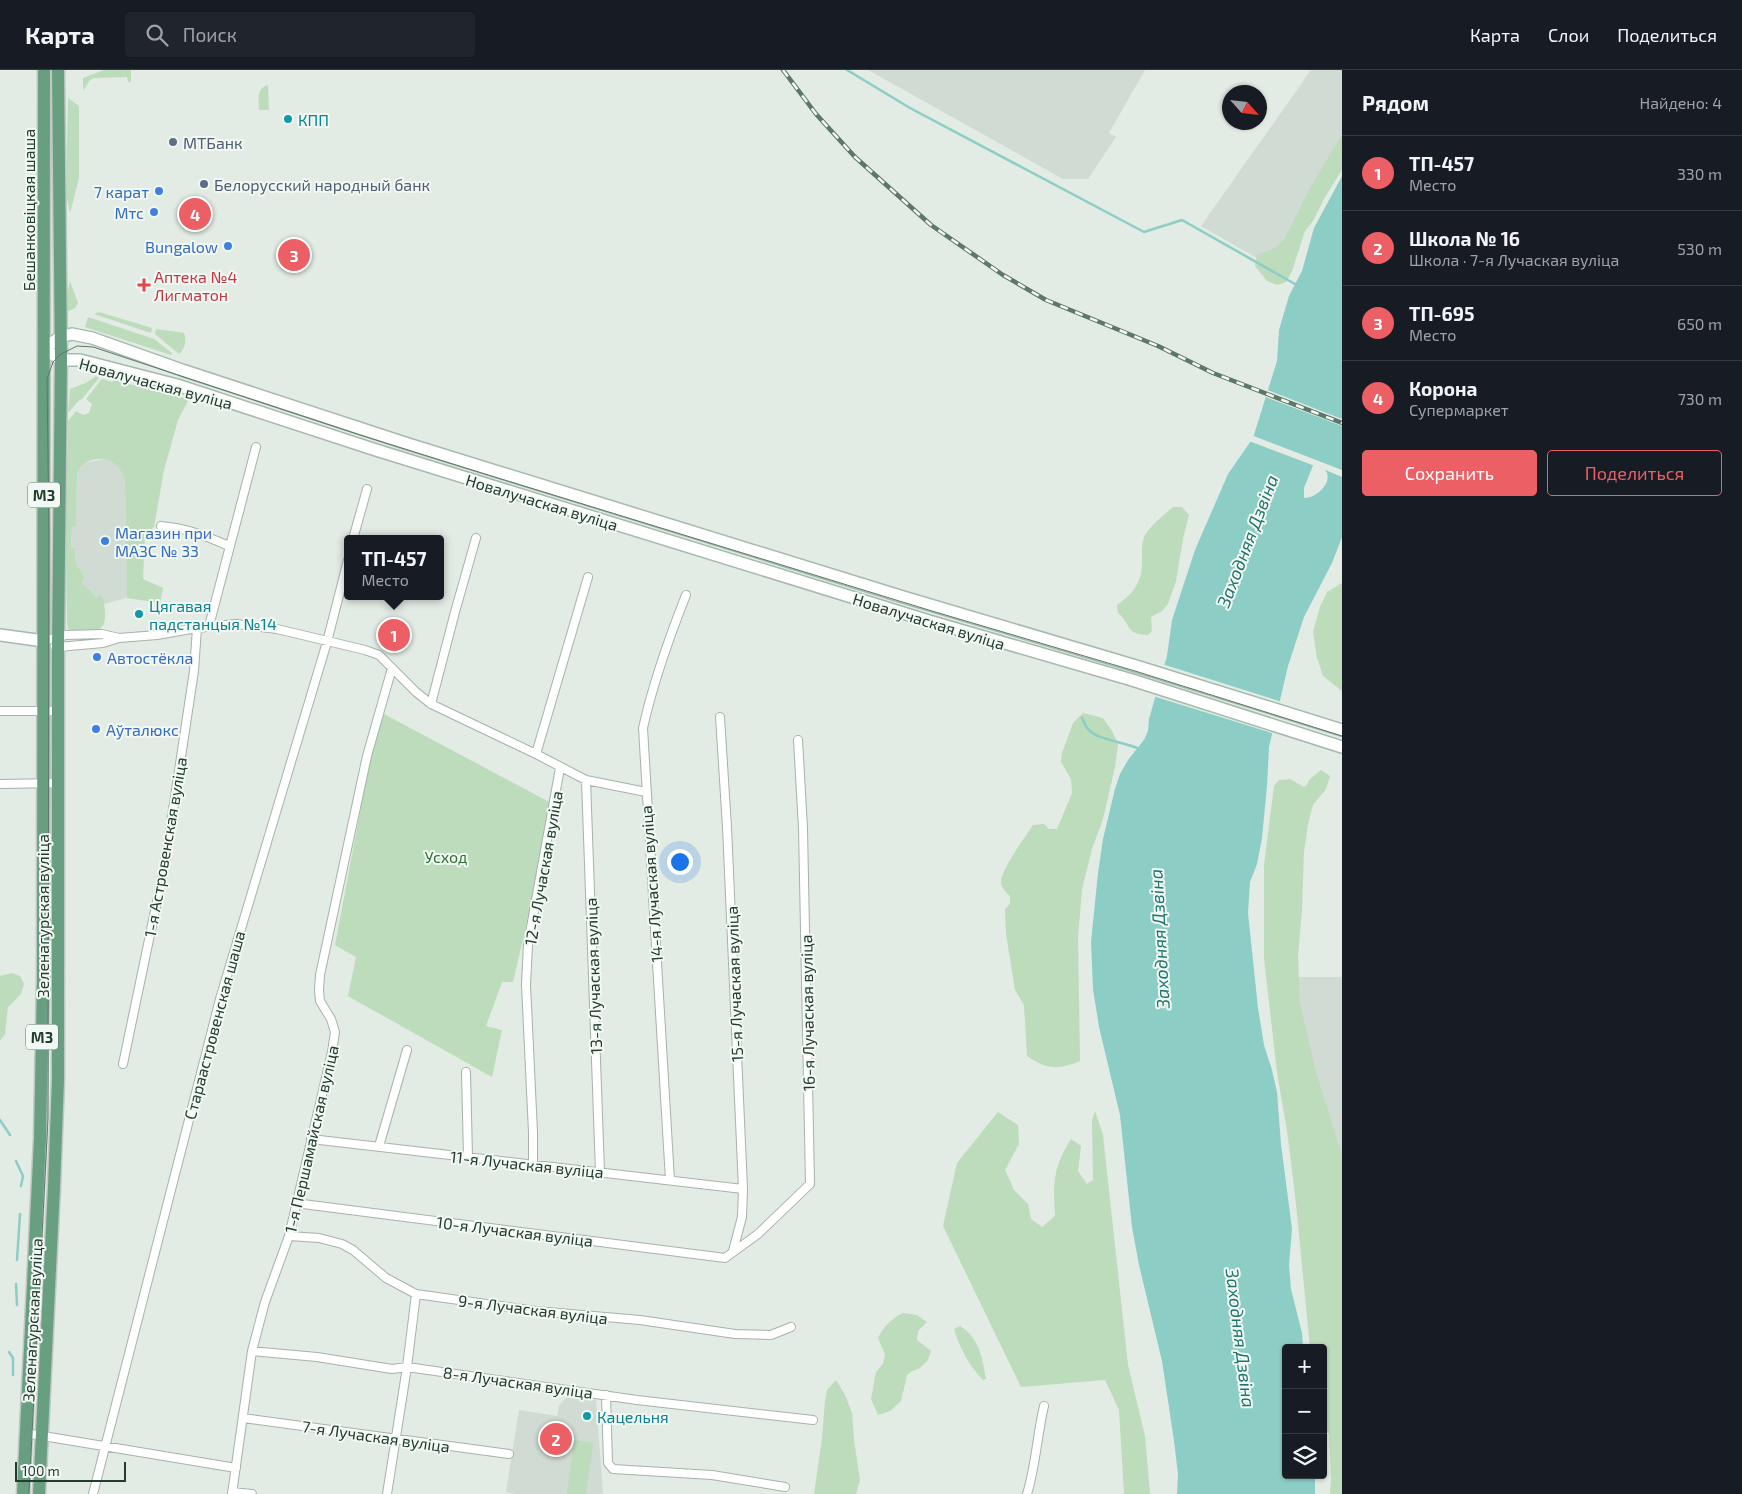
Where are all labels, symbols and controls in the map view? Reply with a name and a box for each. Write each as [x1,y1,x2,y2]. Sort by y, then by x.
search box [125,12,475,57]
text: Карта [25,20,95,49]
icon: search [143,21,171,49]
text: Поиск [183,23,237,46]
text: Карта [1470,24,1520,46]
text: Слои [1548,24,1589,46]
text: Поделиться [1617,24,1717,46]
north arrow [1222,85,1267,130]
text: Рядом [1362,90,1429,115]
text: Найдено: 4 [1639,93,1722,112]
place label: КПП [298,110,329,129]
marker: КПП [282,113,294,125]
street label: Бешанковіцкая шаша [19,129,38,291]
place label: МТБанк [183,133,243,152]
marker: МТБанк [167,136,179,148]
text: ТП-457 [1409,152,1474,175]
text: 1 [1375,164,1381,183]
text: 330 m [1677,164,1722,183]
place label: Белорусский народный банк [214,175,430,195]
text: Место [1409,175,1456,194]
marker: Белорусский народный банк [198,178,210,190]
place label: 7 карат [94,182,149,201]
marker: 7 карат [153,185,165,197]
pin: 4 [179,195,211,233]
place label: Мтс [114,203,144,222]
marker: Мтс [148,206,160,218]
text: Школа № 16 [1409,227,1520,250]
pin: 3 [278,236,310,274]
place label: Bungalow [145,237,218,256]
text: 2 [1373,239,1383,258]
text: 530 m [1677,239,1722,258]
marker: Bungalow [222,240,234,252]
text: Школа · 7-я Лучаская вуліца [1409,250,1619,269]
place label: Аптека №4 Лигматон [154,267,238,304]
marker: Аптека №4 Лигматон [138,279,150,291]
text: ТП-695 [1409,302,1474,325]
text: 3 [1373,314,1383,333]
text: 650 m [1677,314,1722,333]
text: Место [1409,325,1456,344]
street label: Новалучаская вуліца [77,353,235,414]
text: Корона [1409,377,1477,400]
text: 4 [1373,389,1383,408]
text: 730 m [1678,389,1722,408]
text: Супермаркет [1409,400,1508,419]
button: Сохранить [1362,450,1537,496]
button: Поделиться [1547,450,1722,496]
street label: Новалучаская вуліца [463,470,620,535]
water label: Заходняя Дзвіна [1211,472,1282,611]
road number: М3 [28,482,60,508]
place label: Магазин при МАЗС № 33 [115,523,212,560]
marker: Магазин при МАЗС № 33 [99,535,111,547]
popup [344,535,444,600]
text: ТП-457 [361,547,427,570]
text: Место [361,570,409,589]
street label: Новалучаская вуліца [850,589,1007,654]
place label: Цягавая падстанцыя №14 [149,596,277,633]
marker: Цягавая падстанцыя №14 [133,608,145,620]
pin: 1 [378,616,410,654]
place label: Автостёкла [107,648,193,667]
marker: Автостёкла [91,651,103,663]
place label: Аўталюкс [106,720,179,740]
marker: Аўталюкс [90,723,102,735]
street label: 1-я Астровенская вуліца [140,756,191,939]
street label: 12-я Лучаская вуліца [520,789,567,947]
street label: 14-я Лучаская вуліца [636,805,667,963]
street label: Зеленагурская вуліца [33,834,53,998]
park label: Усход [425,847,467,866]
your location [667,849,693,875]
water label: Заходняя Дзвіна [1144,868,1174,1011]
street label: 13-я Лучаская вуліца [581,897,606,1055]
street label: 15-я Лучаская вуліца [722,906,747,1062]
street label: Стараастровенская шаша [180,928,248,1122]
street label: 16-я Лучаская вуліца [796,934,819,1092]
road number: М3 [26,1024,58,1050]
street label: 1-я Першамайская вуліца [280,1043,343,1235]
street label: 11-я Лучаская вуліца [449,1146,605,1182]
street label: 10-я Лучаская вуліца [436,1212,594,1251]
street label: Зеленагурская вуліца [18,1238,47,1402]
water label: Заходняя Дзвіна [1221,1266,1260,1409]
street label: 9-я Лучаская вуліца [457,1290,609,1329]
map controls [1282,1344,1327,1479]
button: + [1282,1344,1327,1389]
street label: 8-я Лучаская вуліца [442,1362,594,1403]
button: − [1282,1389,1327,1434]
place label: Кацельня [597,1407,669,1426]
marker: Кацельня [581,1410,593,1422]
street label: 7-я Лучаская вуліца [301,1416,451,1457]
pin: 2 [540,1420,572,1458]
button: layers [1282,1434,1327,1479]
scale bar [15,1459,126,1482]
text: 100 m [22,1462,60,1479]

